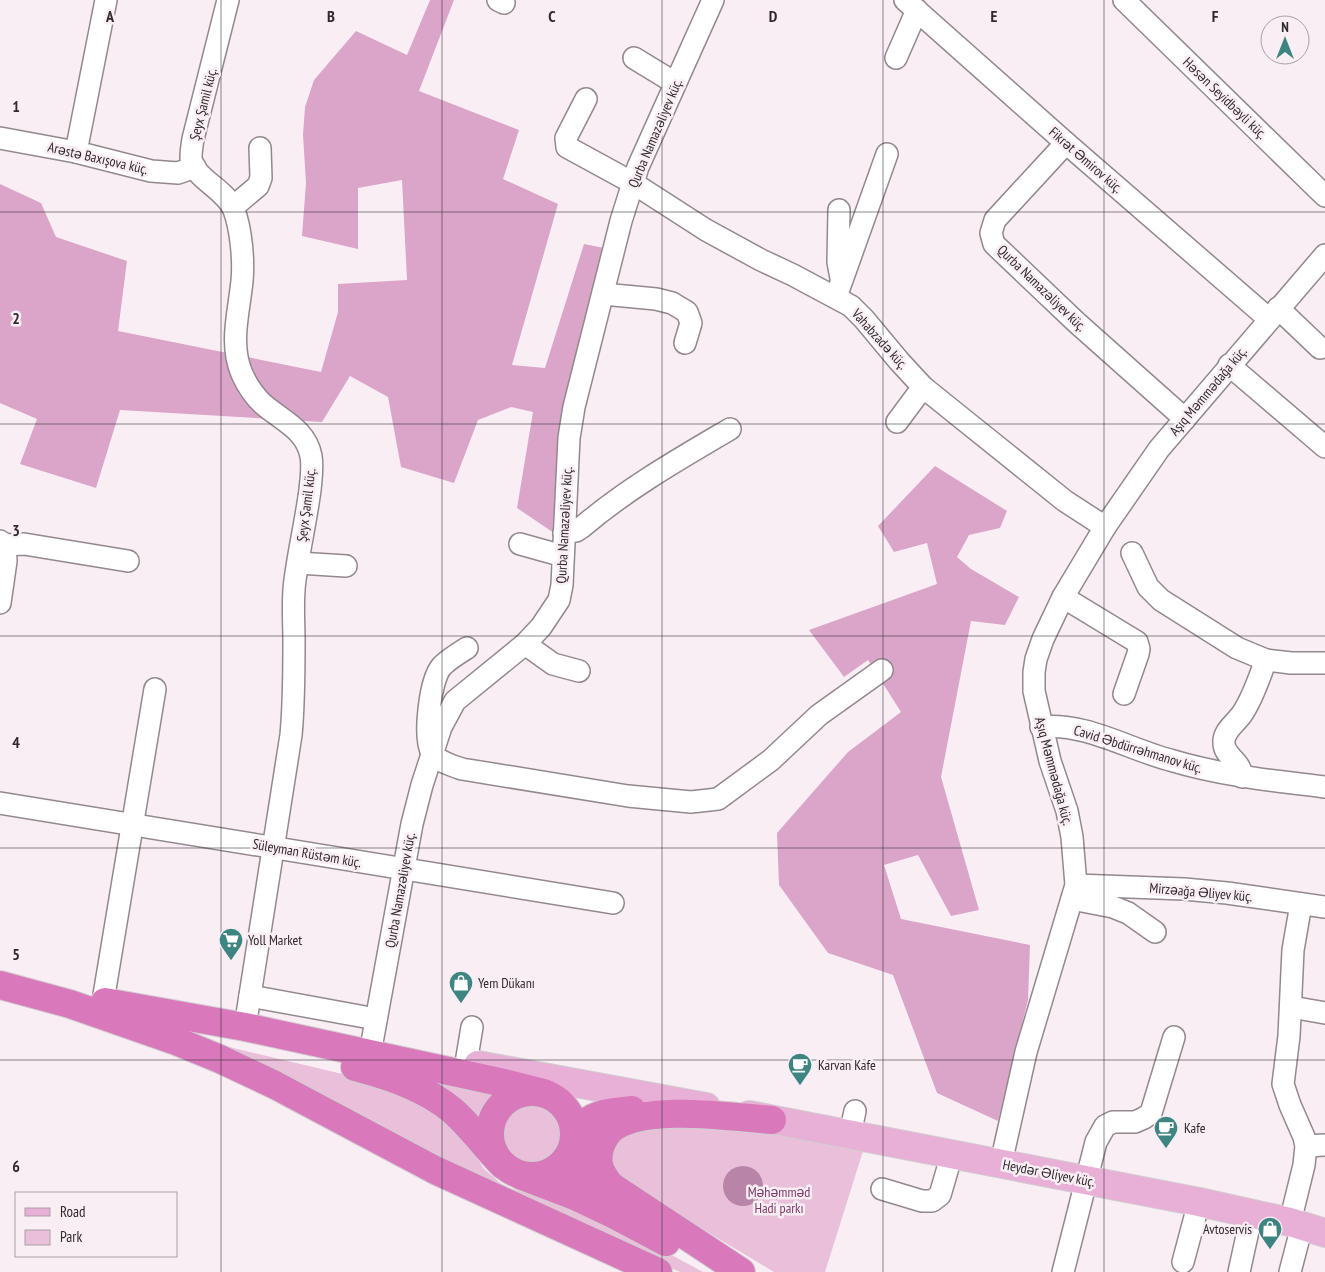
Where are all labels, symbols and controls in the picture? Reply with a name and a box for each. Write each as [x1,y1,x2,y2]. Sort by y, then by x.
text: A [105,6,115,26]
text: B [327,6,335,26]
text: C [548,6,556,26]
text: D [769,6,778,26]
text: E [991,6,998,26]
text: F [1212,6,1219,26]
north arrow [1260,15,1310,65]
text: N [1281,18,1289,36]
street label: Həsən Seyidbəyli küç. [1179,53,1271,143]
street label: Şeyx Şamil küç. [185,66,221,142]
street label: Qurba Namazəliyev küç. [624,76,686,190]
text: 1 [12,96,20,116]
street label: Fikrət Əmirov küç. [1045,123,1127,197]
street label: Arəstə Baxışova küç. [46,138,150,178]
street label: Qurba Namazəliyev küç. [994,241,1090,335]
street label: Vahabzadə küç. [847,304,912,373]
text: 2 [12,308,20,328]
street label: Aşıq Məmmədağa küç. [1165,343,1251,439]
street label: Qurba Namazəliyev küç. [552,466,576,584]
street label: Şeyx Şamil küç. [293,467,319,543]
text: 3 [12,520,20,540]
street label: Aşıq Məmmədağa küç. [1031,715,1077,827]
street label: Cavid Əbdürrəhmanov küç. [1072,721,1204,777]
text: 4 [12,732,20,752]
street label: Qurba Namazəliyev küç. [381,831,419,949]
street label: Süleyman Rüstəm küç. [251,835,363,871]
street label: Mirzəağa Əliyev küç. [1149,879,1253,905]
supermarket icon: Yoll Market [218,927,244,961]
place label: Yoll Market [248,931,302,949]
text: 5 [12,944,20,964]
shop icon: Yem Dükanı [448,970,474,1004]
place label: Yem Dükanı [478,974,535,992]
cafe icon: Karvan Kafe [787,1052,813,1086]
place label: Karvan Kafe [818,1056,876,1074]
cafe icon: Kafe [1153,1115,1179,1149]
place label: Kafe [1184,1119,1206,1137]
street label: Heydər Əliyev küç. [1001,1155,1097,1191]
text: 6 [12,1156,20,1176]
park label: Məhəmməd Hadi parkı [748,1183,810,1217]
legend [15,1192,178,1257]
text: Road [60,1202,86,1221]
shop icon: Avtoservis [1257,1216,1283,1250]
place label: Avtoservis [1203,1220,1252,1238]
text: Park [60,1227,82,1246]

